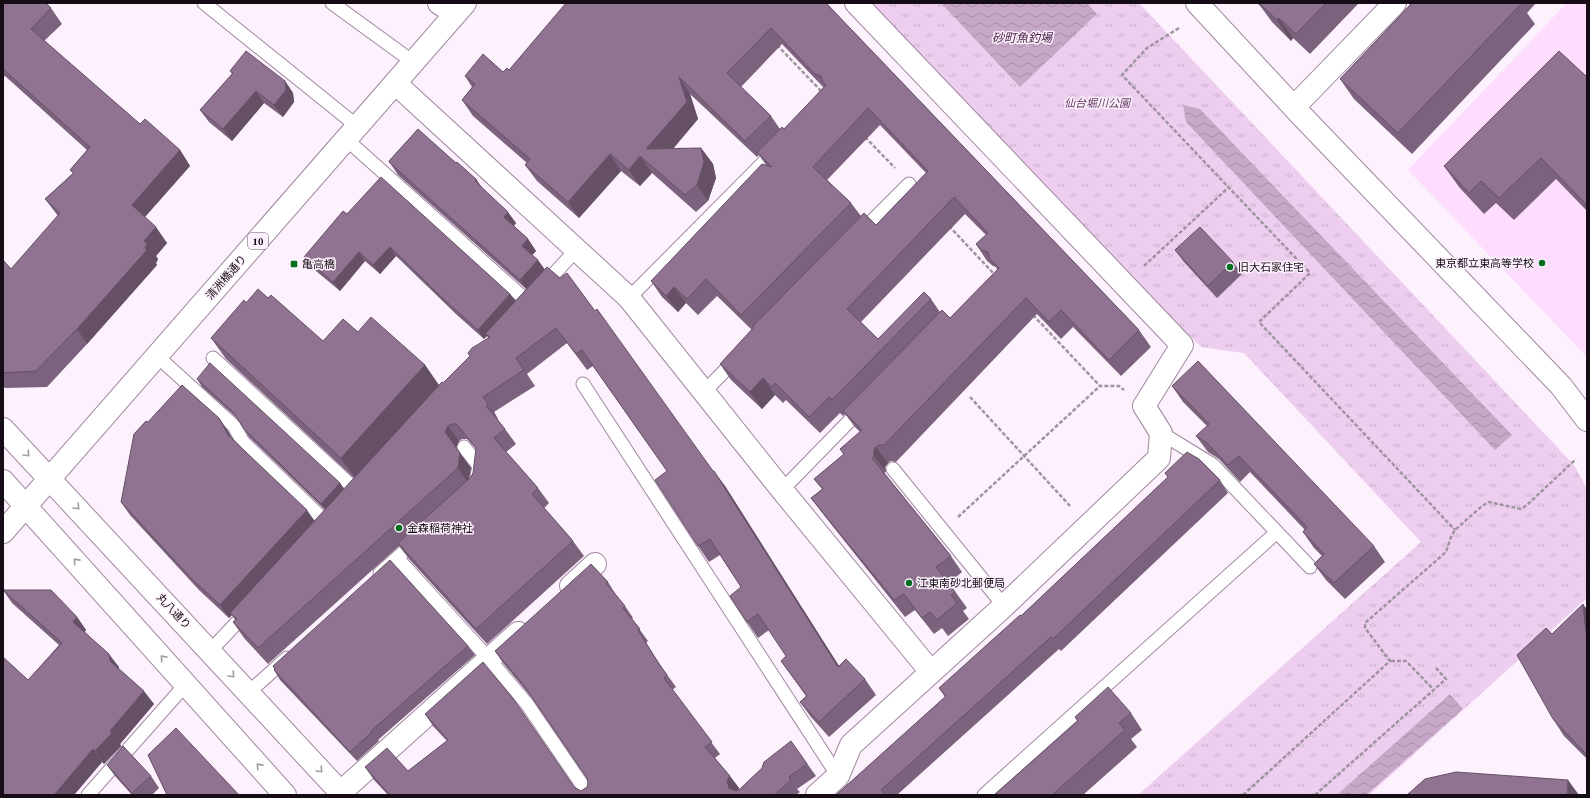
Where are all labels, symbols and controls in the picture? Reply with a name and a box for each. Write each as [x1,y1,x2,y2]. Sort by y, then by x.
water label: 砂町魚釣場 [992,30,1054,46]
park label: 仙台堀川公園 [1064,96,1132,111]
road number: 10 [248,233,268,249]
street label: 清洲橋通り [203,252,250,303]
place label: 東京都立東高等学校 [1435,256,1534,271]
place label: 亀高橋 [302,257,335,272]
marker: 東京都立東高等学校 [1537,258,1547,268]
marker: 亀高橋 [289,259,299,269]
place label: 旧大石家住宅 [1238,260,1304,275]
marker: 旧大石家住宅 [1225,262,1235,272]
one-way arrow [22,449,30,457]
one-way arrow [72,502,80,510]
place label: 金森稲荷神社 [407,521,473,536]
marker: 金森稲荷神社 [394,523,404,533]
one-way arrow [74,559,81,566]
place label: 江東南砂北郵便局 [917,576,1005,591]
marker: 江東南砂北郵便局 [904,578,914,588]
street label: 丸八通り [153,590,194,633]
one-way arrow [161,656,168,663]
one-way arrow [227,670,235,678]
one-way arrow [256,763,264,771]
one-way arrow [315,765,323,773]

